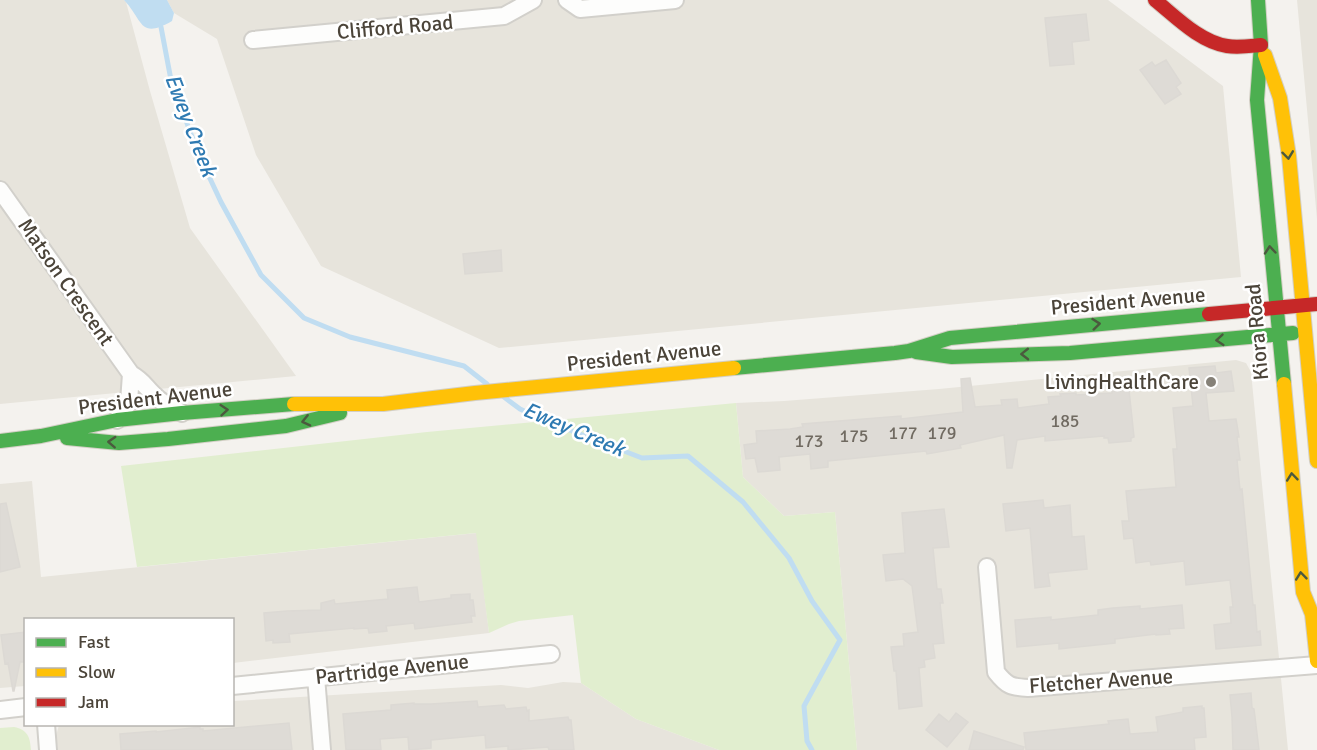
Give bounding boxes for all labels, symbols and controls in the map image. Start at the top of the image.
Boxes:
street label: Clifford Road [336,9,454,45]
water label: Ewey Creek [159,70,224,182]
one-way arrow [1282,151,1294,160]
street label: Matson Crescent [12,213,120,351]
one-way arrow [1264,245,1277,254]
street label: President Avenue [1050,281,1206,321]
street label: Kiora Road [1240,283,1274,381]
one-way arrow [1091,318,1100,331]
one-way arrow [1215,333,1224,346]
street label: President Avenue [566,335,722,377]
one-way arrow [1021,348,1030,360]
place label: LivingHealthCare [1044,369,1199,395]
marker: LivingHealthCare [1204,375,1218,389]
street label: President Avenue [76,376,234,420]
water label: Ewey Creek [519,396,631,463]
one-way arrow [219,404,228,417]
house number: 185 [1050,410,1080,432]
one-way arrow [301,414,311,427]
house number: 177 [888,422,918,444]
house number: 179 [927,422,957,444]
house number: 175 [839,425,869,447]
house number: 173 [794,430,824,452]
one-way arrow [107,435,116,448]
one-way arrow [1286,473,1299,482]
one-way arrow [1295,571,1308,580]
legend [24,618,234,726]
text: Fast [78,631,110,653]
street label: Partridge Avenue [314,648,470,690]
text: Slow [78,661,115,683]
street label: Fletcher Avenue [1028,663,1174,699]
text: Jam [78,691,109,713]

